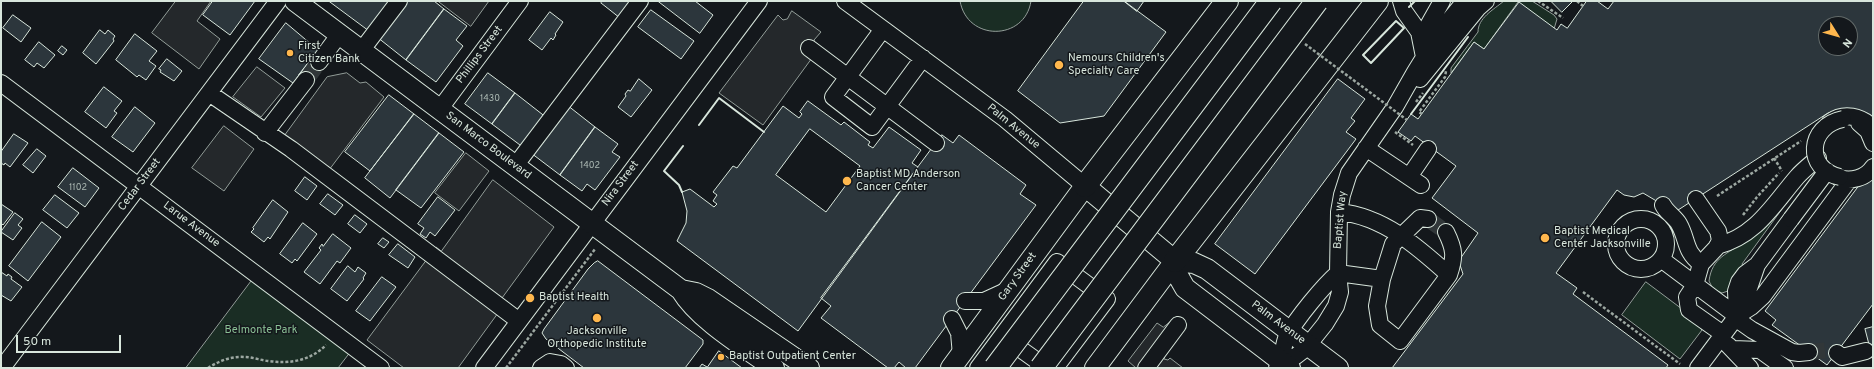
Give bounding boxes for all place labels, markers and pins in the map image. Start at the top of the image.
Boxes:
place label: First Citizen Bank [298,40,360,66]
marker: First Citizen Bank [285,48,295,58]
place label: Nemours Children's Specialty Care [1068,52,1165,78]
marker: Nemours Children's Specialty Care [1053,59,1065,71]
place label: Baptist MD Anderson Cancer Center [856,168,960,194]
marker: Baptist MD Anderson Cancer Center [841,175,853,187]
place label: Baptist Medical Center Jacksonville [1554,225,1651,251]
marker: Baptist Medical Center Jacksonville [1539,232,1551,244]
place label: Baptist Health [539,291,609,305]
marker: Baptist Health [524,292,536,304]
marker: Jacksonville Orthopedic Institute [591,312,603,324]
place label: Jacksonville Orthopedic Institute [547,325,647,351]
place label: Baptist Outpatient Center [729,350,856,364]
marker: Baptist Outpatient Center [716,352,726,362]

